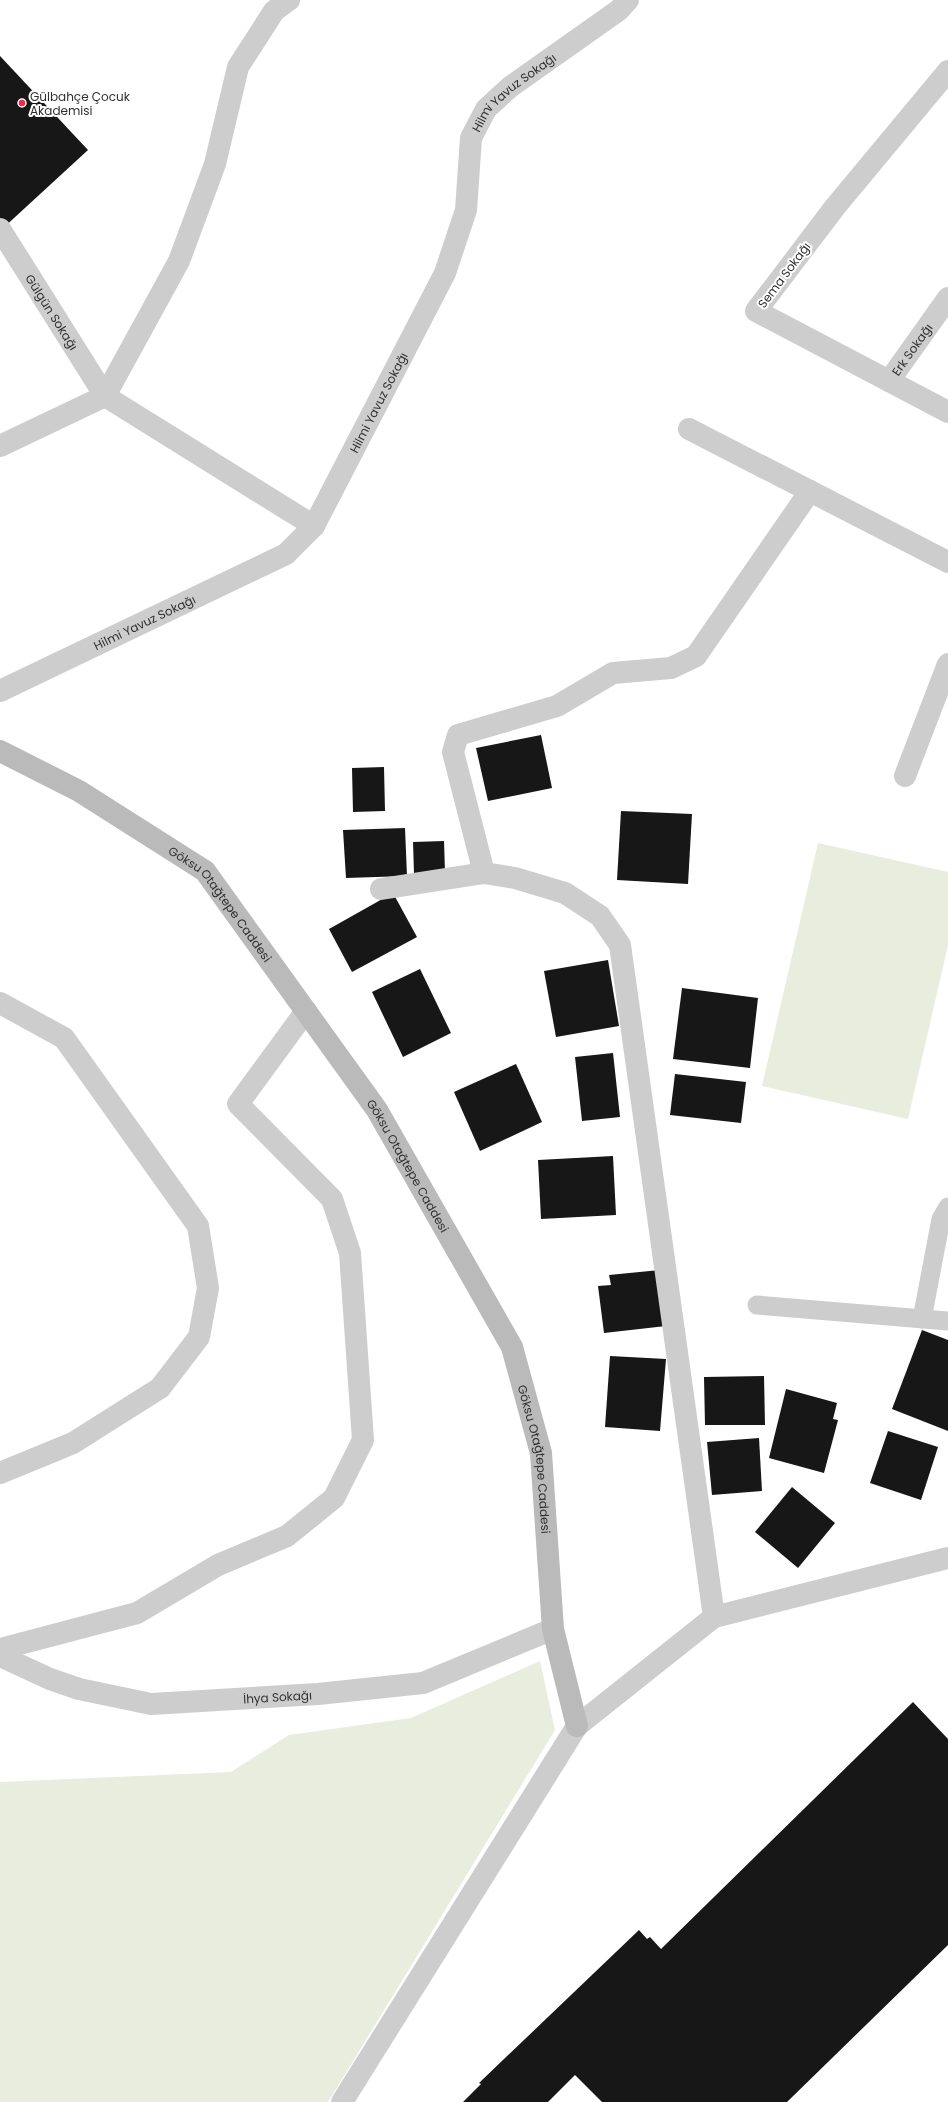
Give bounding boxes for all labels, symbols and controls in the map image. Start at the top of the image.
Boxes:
street label: Hilmi Yavuz Sokağı [467,49,559,135]
place label: Gülbahçe Çocuk Akademisi [30,88,131,119]
marker: Gülbahçe Çocuk Akademisi [17,98,27,108]
street label: Sema Sokağı [754,239,814,311]
street label: Gülgün Sokağı [22,271,82,353]
street label: Erk Sokağı [887,320,936,379]
street label: Hilmi Yavuz Sokağı [345,349,411,456]
street label: Hilmi Yavuz Sokağı [91,590,198,654]
street label: Göksu Otağtepe Caddesi [165,842,276,965]
street label: Göksu Otağtepe Caddesi [363,1095,453,1235]
street label: Göksu Otağtepe Caddesi [514,1383,555,1534]
street label: İhya Sokağı [243,1686,312,1707]

